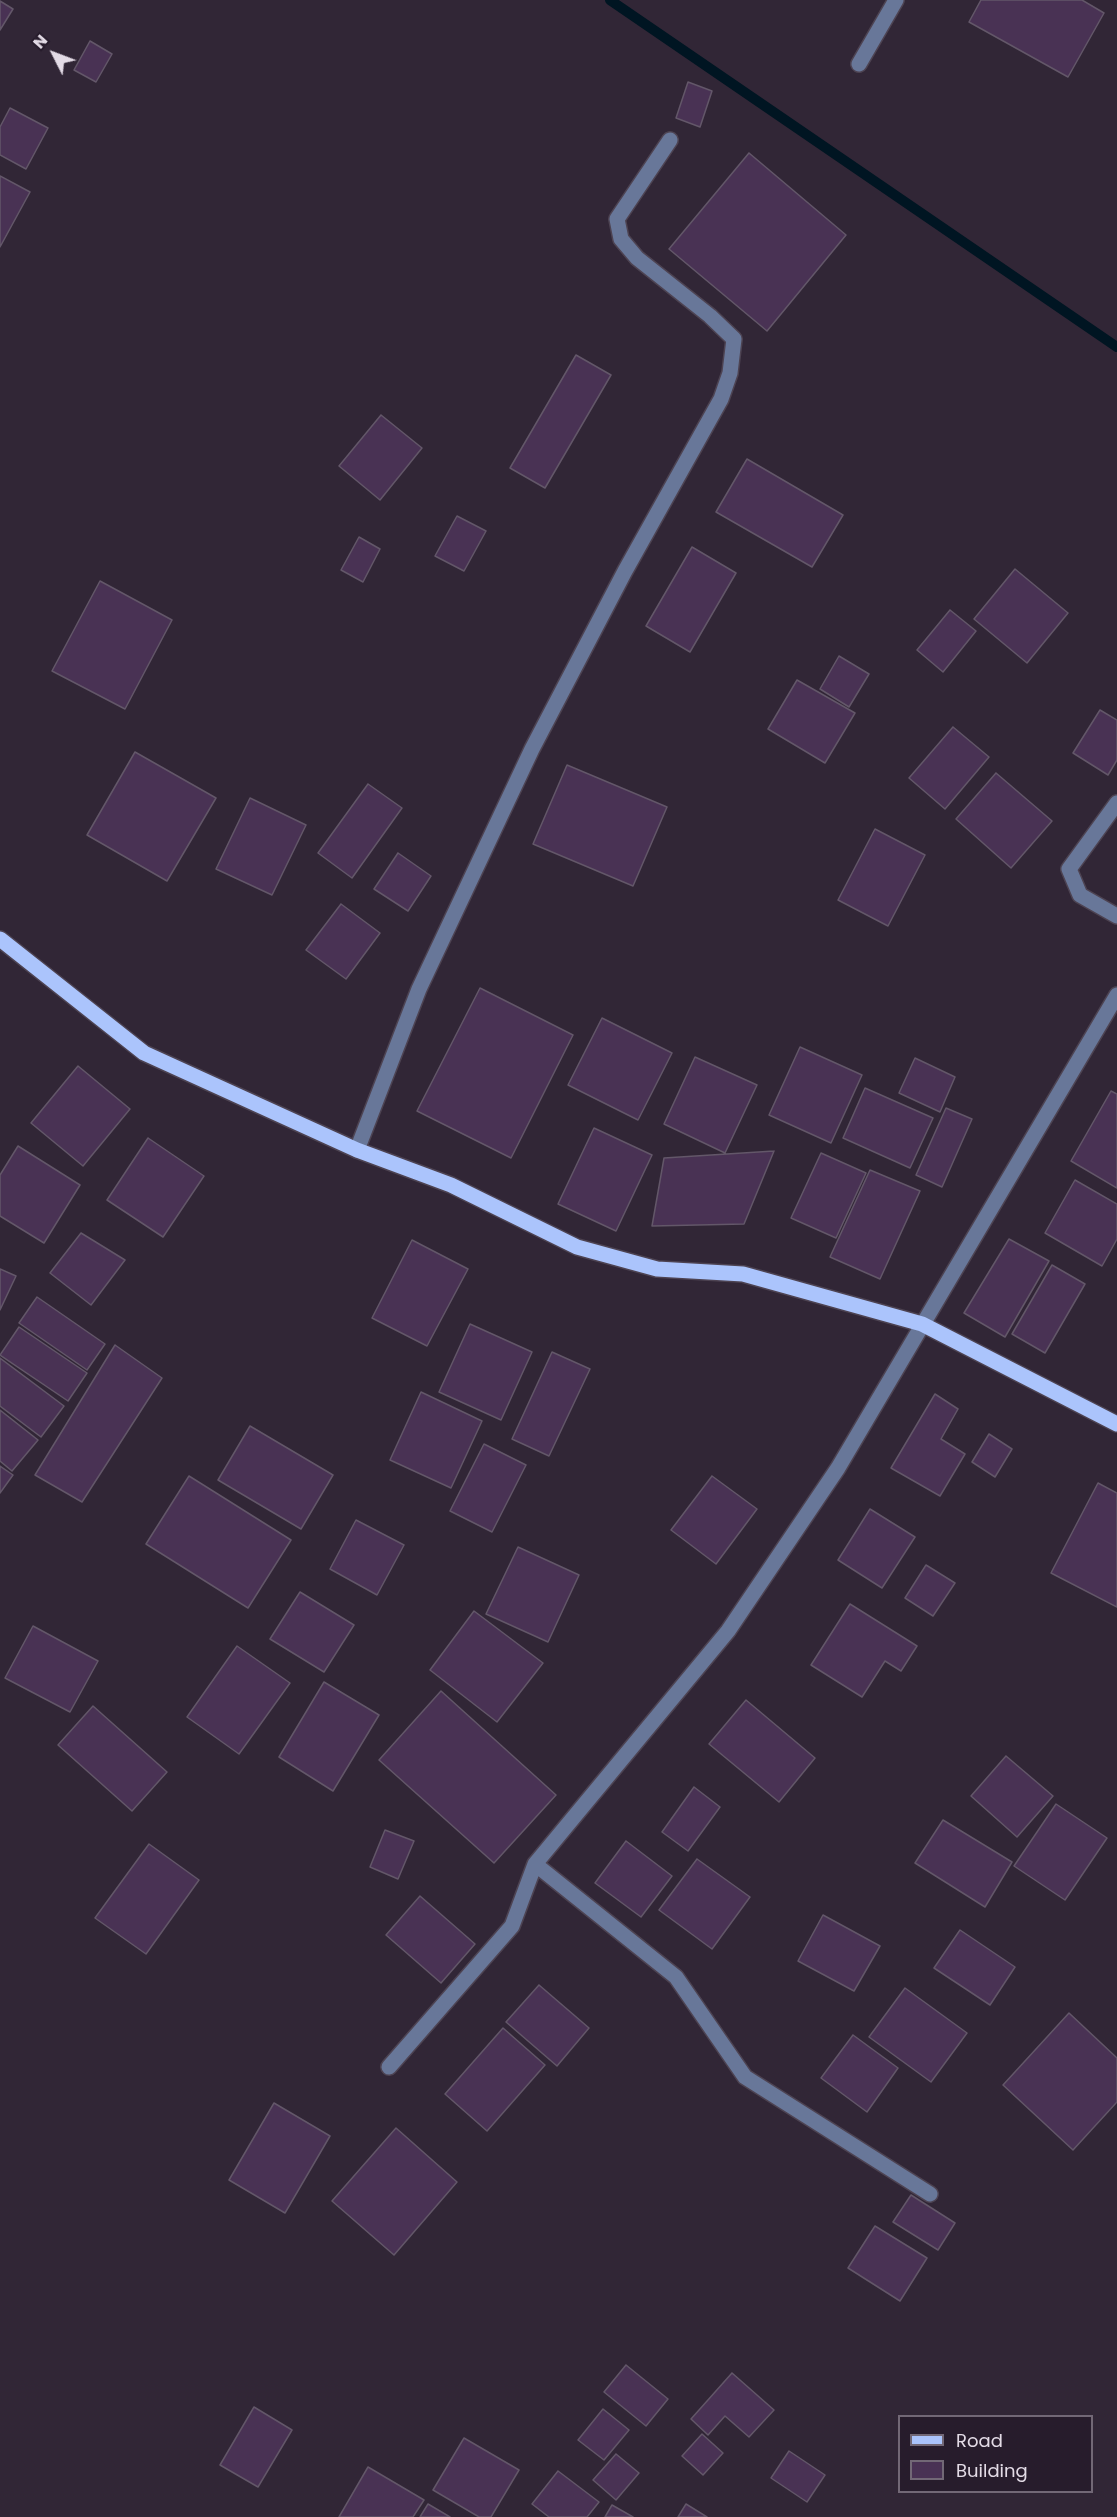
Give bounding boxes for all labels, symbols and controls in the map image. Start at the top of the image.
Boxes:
north arrow [24,24,84,84]
text: N [28,29,53,54]
legend [898,2415,1093,2493]
text: Road [956,2428,1003,2453]
text: Building [956,2458,1028,2483]

